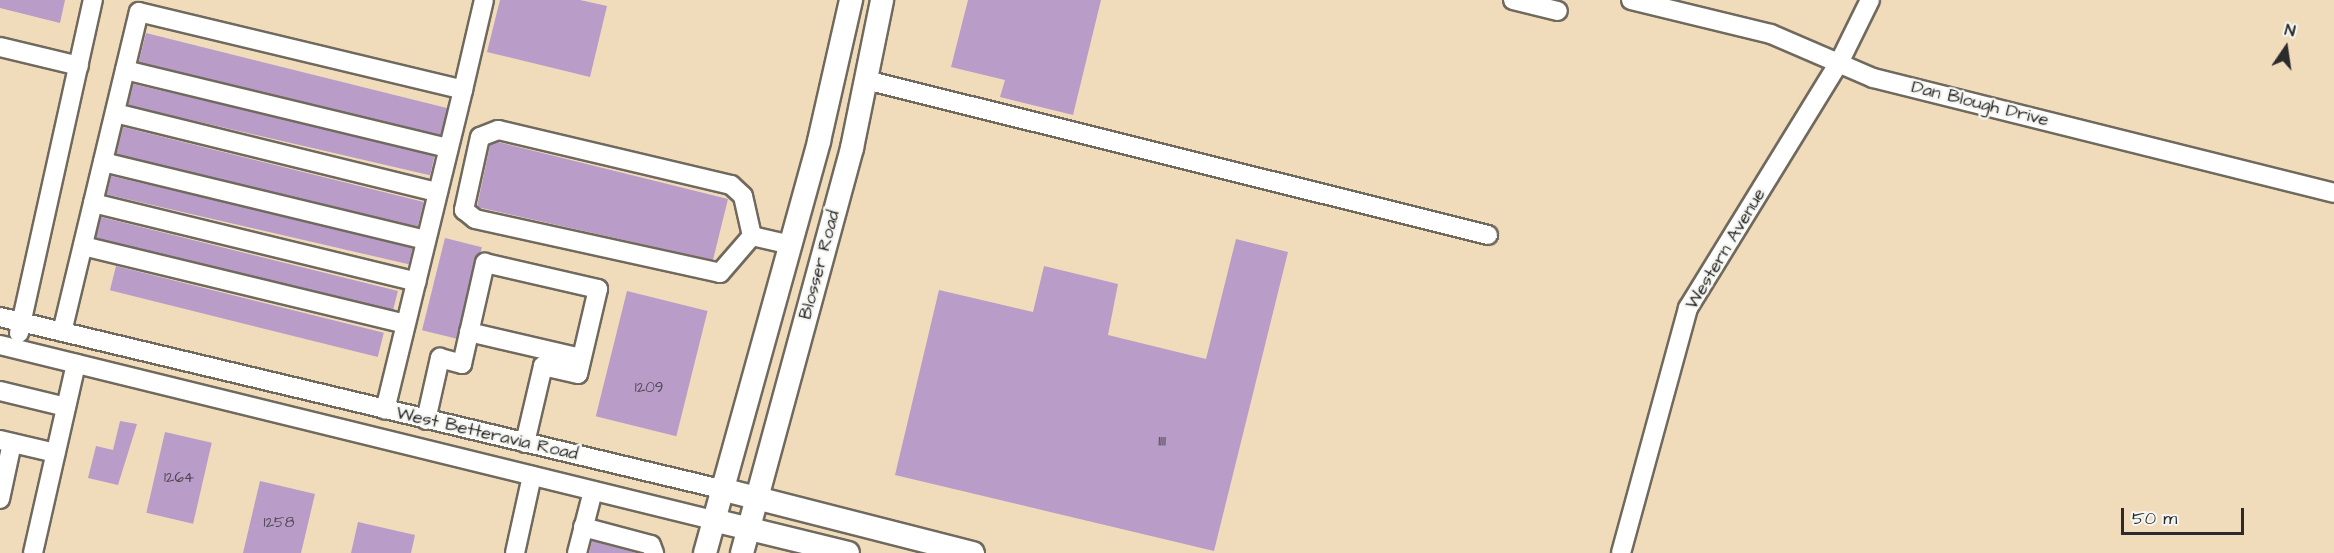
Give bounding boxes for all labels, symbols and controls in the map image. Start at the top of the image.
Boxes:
north arrow [2256,18,2316,78]
text: N [2283,19,2297,42]
street label: Dan Blough Drive [1909,76,2051,132]
street label: Western Avenue [1681,185,1771,313]
street label: Blosser Road [795,208,845,322]
house number: 1209 [635,379,663,397]
street label: West Betteravia Road [394,403,580,465]
house number: 1111 [1158,433,1166,451]
house number: 1264 [164,469,194,487]
scale bar [2124,496,2247,534]
text: 50 m [2132,506,2177,531]
house number: 1258 [264,514,294,532]

